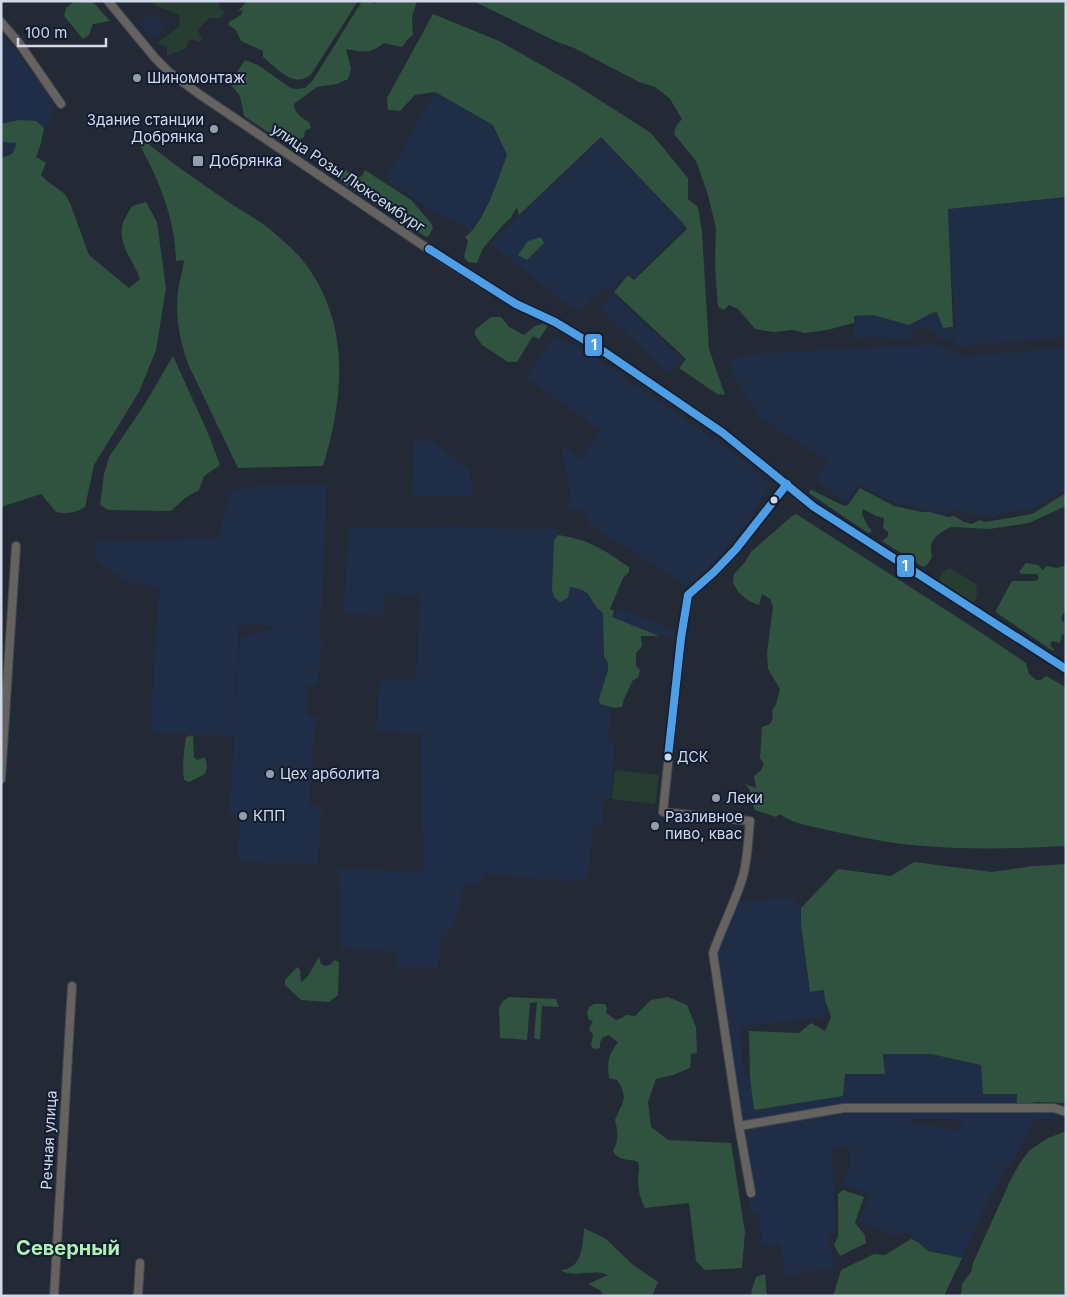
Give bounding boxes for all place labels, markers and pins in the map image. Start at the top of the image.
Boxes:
place label: Шинoмонтаж [147,68,245,87]
marker: Шинoмонтаж [131,72,143,84]
place label: Здание станции Добрянка [87,110,204,146]
marker: Здание станции Добрянка [208,123,220,135]
place label: Добрянка [209,151,282,170]
marker: Добрянка [191,154,205,168]
unlabelled marker [769,495,779,505]
place label: ДСК [677,748,709,765]
marker: ДСК [663,752,673,762]
place label: Цех арболита [280,764,380,783]
marker: Цех арболита [264,768,276,780]
place label: Леки [726,788,763,807]
marker: Леки [710,792,722,804]
place label: КПП [253,806,285,825]
place label: Разливное пиво, квас [665,807,743,843]
marker: КПП [237,810,249,822]
marker: Разливное пиво, квас [649,820,661,832]

